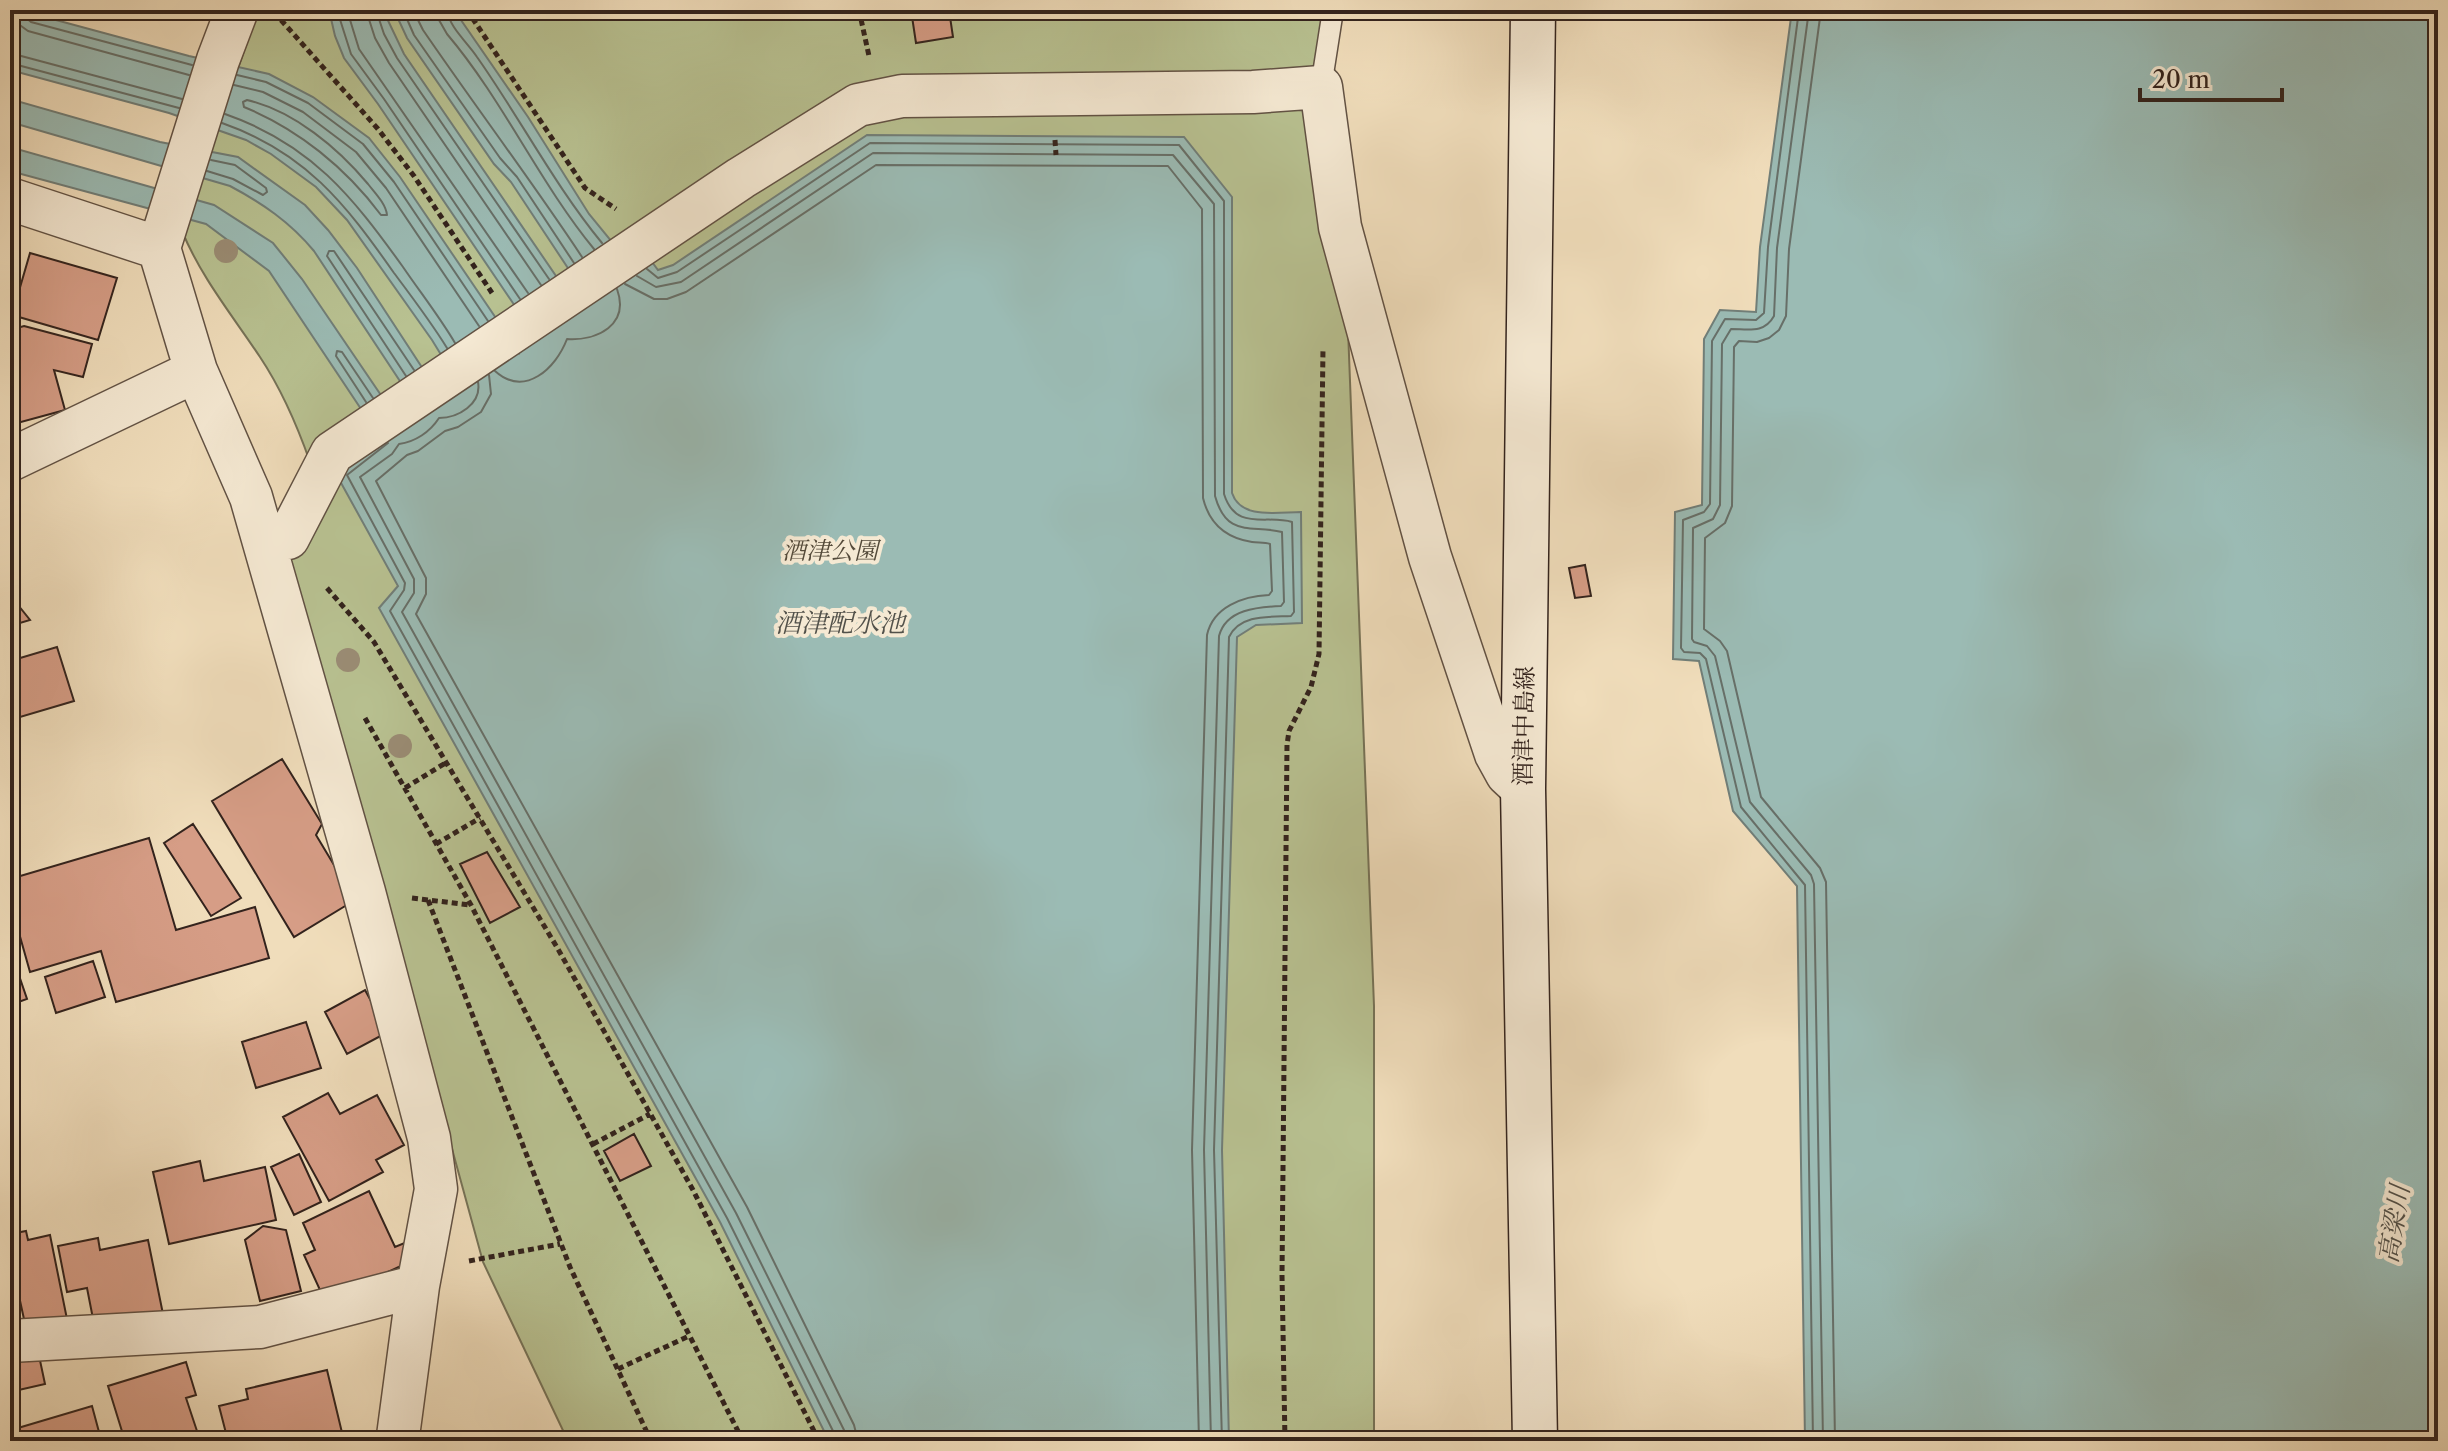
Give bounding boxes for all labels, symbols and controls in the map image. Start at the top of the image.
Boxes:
scale bar [2140,52,2282,102]
text: 20 m [2152,65,2210,94]
park label: 酒津公園 [782,536,882,565]
water label: 酒津配水池 [775,607,908,639]
street label: 酒津中島線 [1508,666,1539,786]
water label: 高梁川 [2372,1180,2416,1265]

